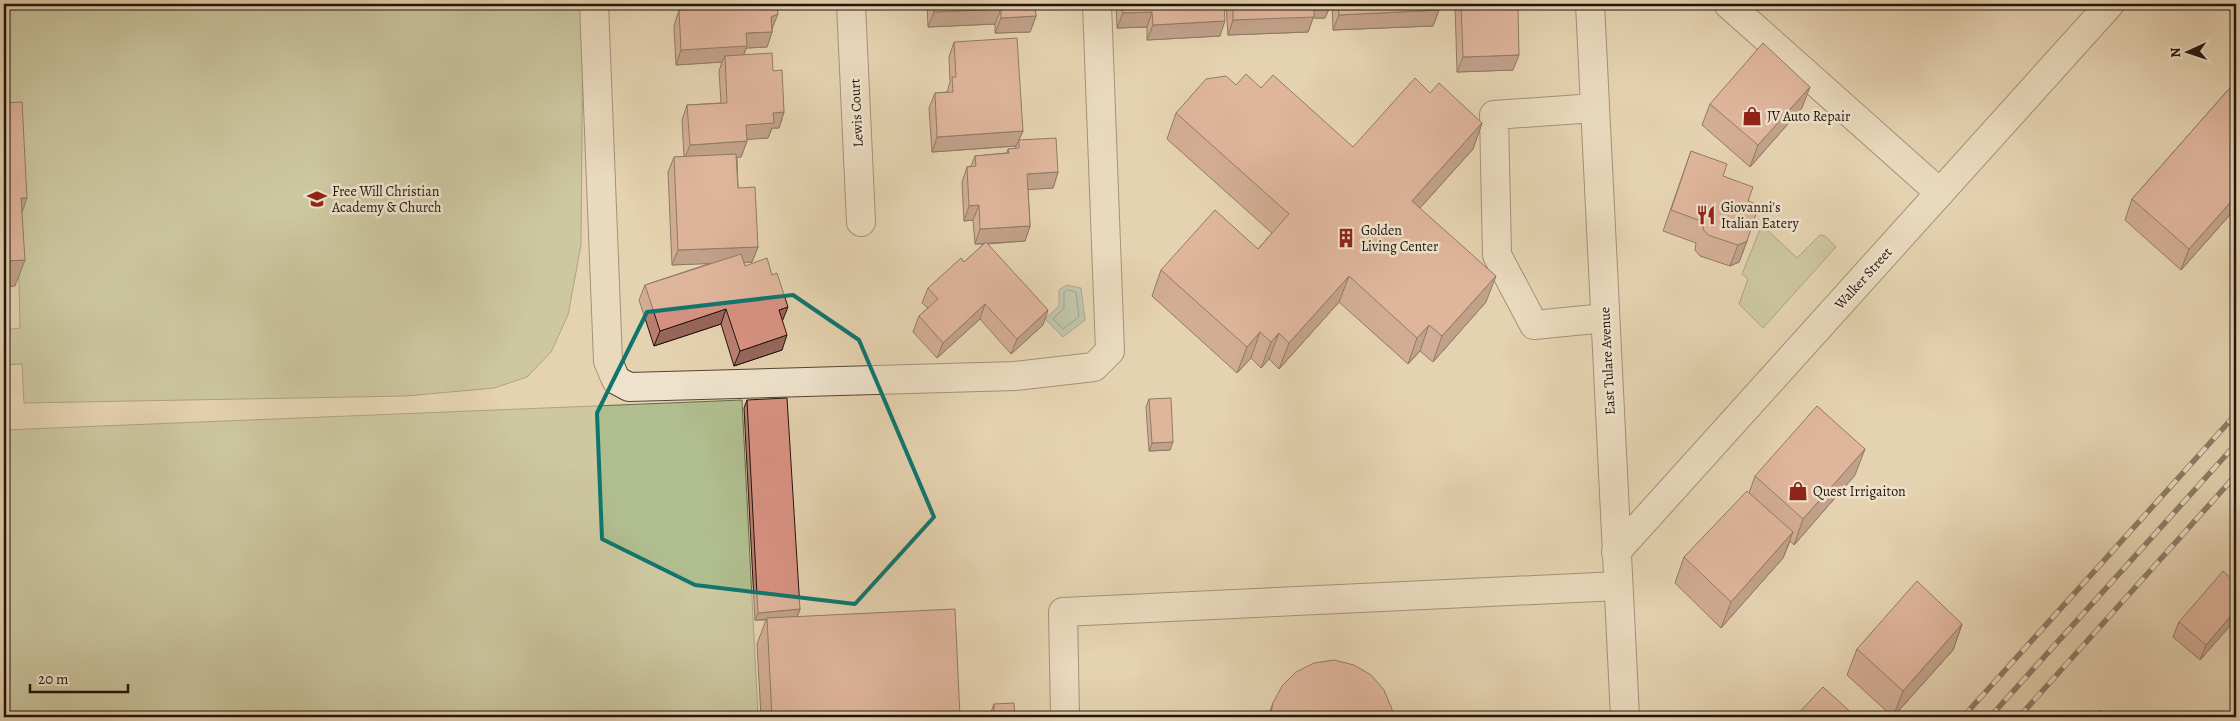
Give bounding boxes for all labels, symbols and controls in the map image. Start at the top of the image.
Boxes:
north arrow [2162,28,2212,78]
text: N [2166,47,2185,58]
street label: Lewis Court [845,78,868,148]
shop icon: JV Auto Repair [1741,105,1763,127]
place label: JV Auto Repair [1767,107,1851,126]
place label: Free Will Christian Academy & Church [331,182,442,217]
school or university icon: Free Will Christian Academy & Church [306,188,328,210]
place label: Giovanni's Italian Eatery [1721,198,1800,233]
restaurant icon: Giovanni's Italian Eatery [1695,204,1717,226]
place label: Golden Living Center [1361,221,1439,256]
building icon: Golden Living Center [1335,227,1357,249]
street label: Walker Street [1830,243,1897,314]
street label: East Tulare Avenue [1595,306,1620,416]
shop icon: Quest Irrigaiton [1787,480,1809,502]
place label: Quest Irrigaiton [1813,482,1906,501]
scale bar [30,661,128,693]
text: 20 m [38,669,69,689]

